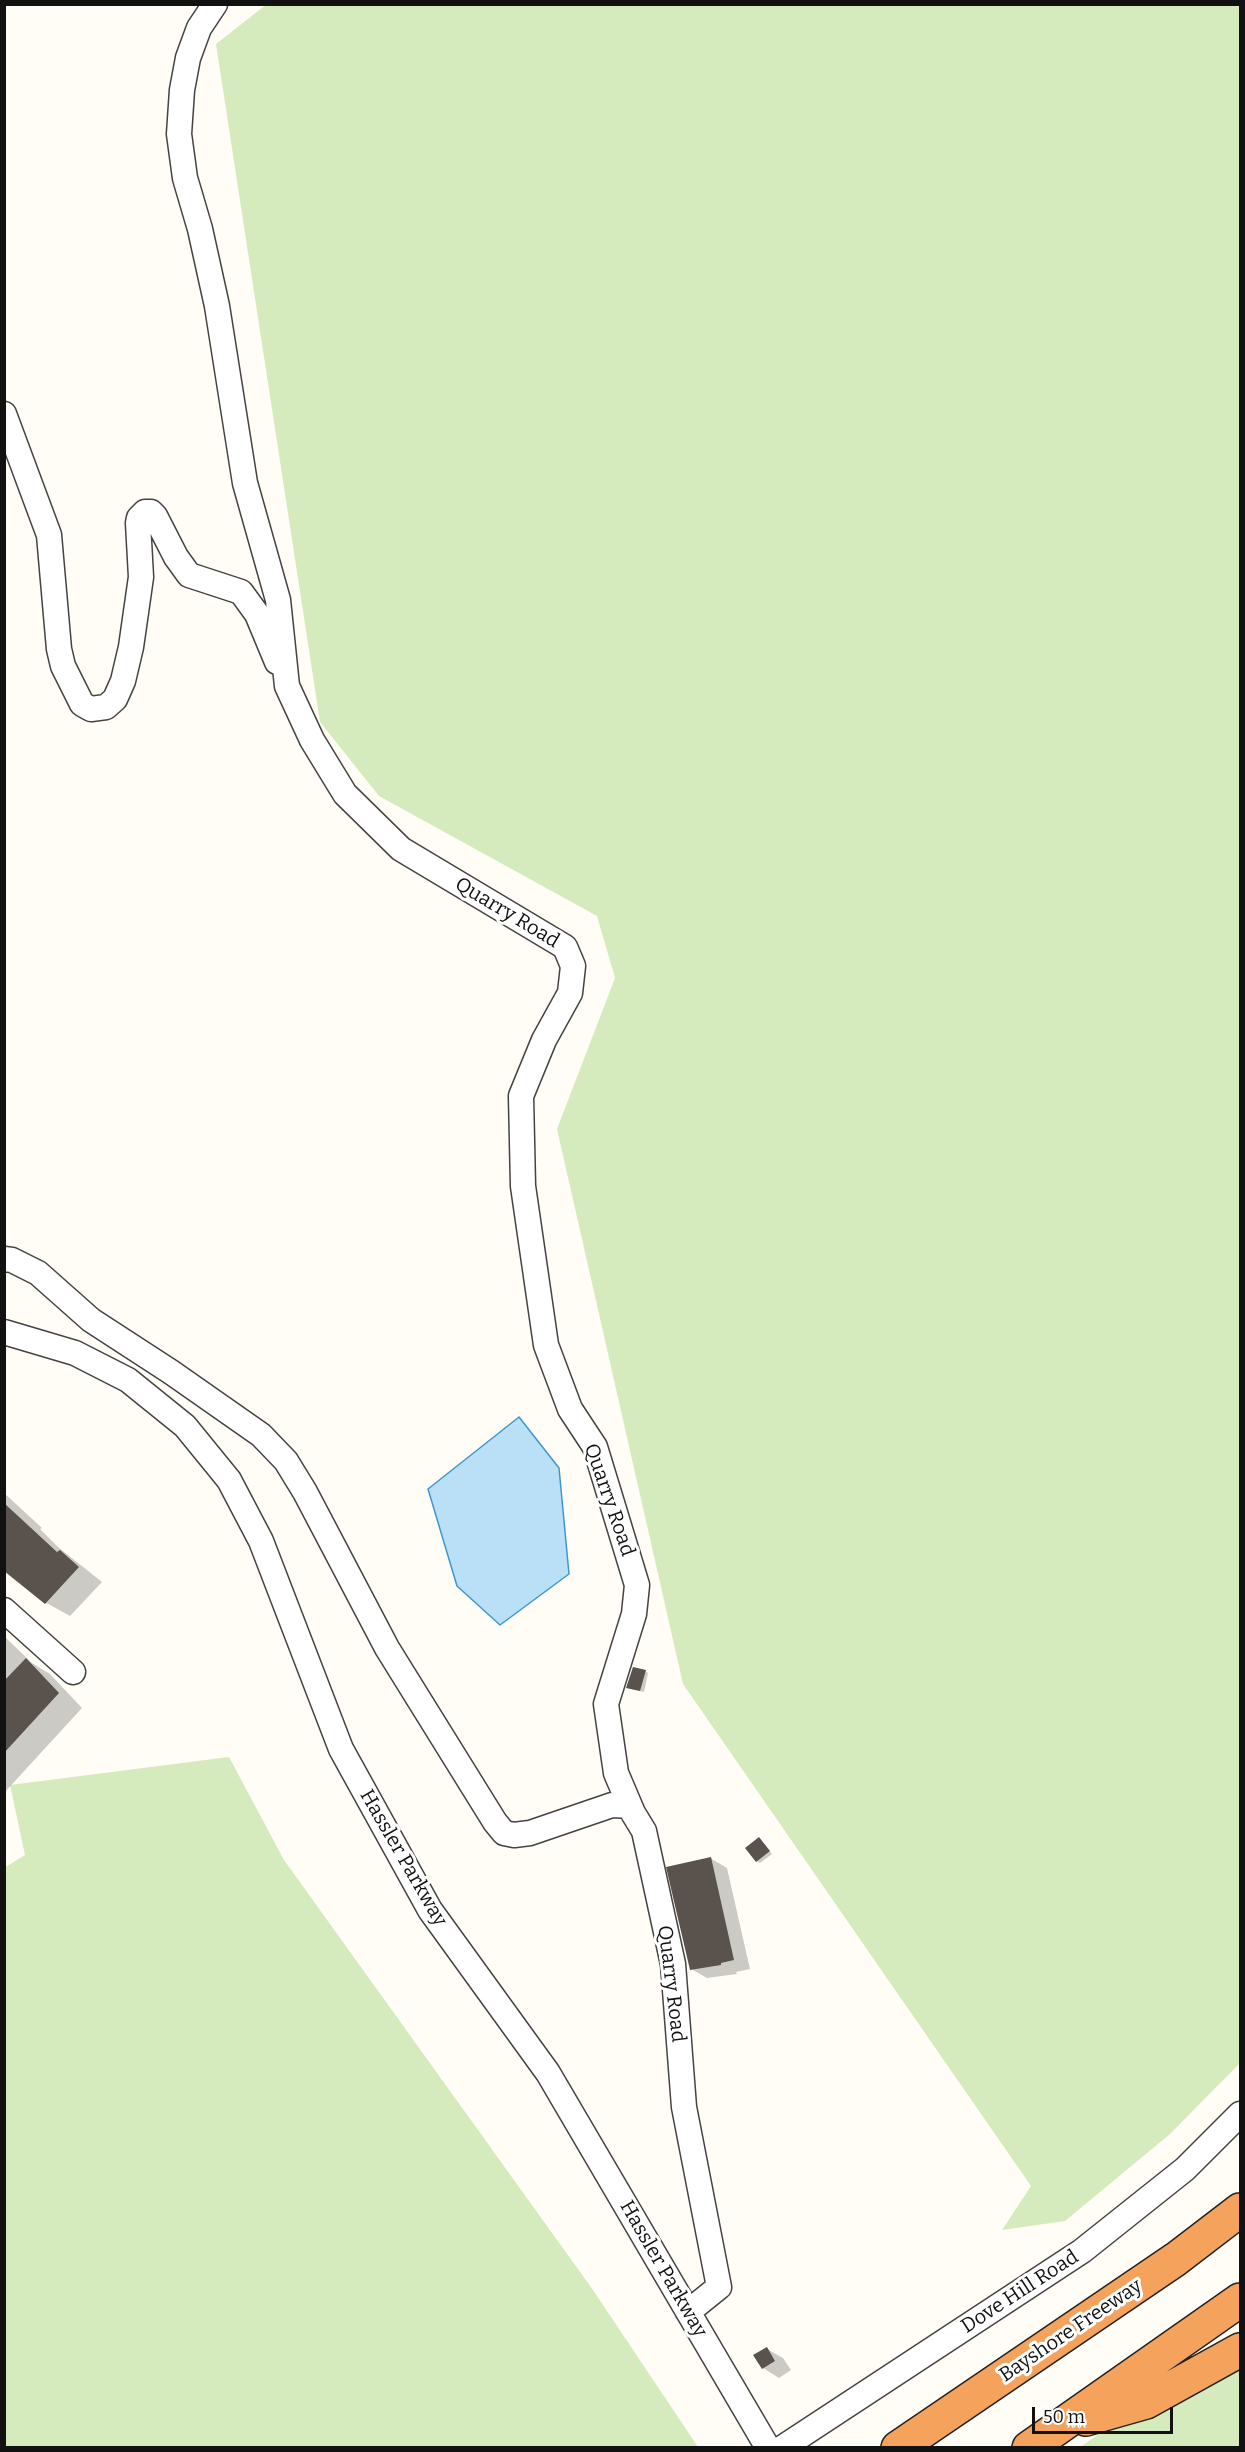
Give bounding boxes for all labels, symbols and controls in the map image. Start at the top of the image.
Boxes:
street label: Quarry Road [450,872,564,954]
street label: Quarry Road [579,1441,639,1559]
street label: Hassler Parkway [354,1785,452,1931]
street label: Quarry Road [652,1924,690,2044]
street label: Hassler Parkway [614,2196,712,2342]
street label: Dove Hill Road [957,2245,1083,2339]
street label: Bayshore Freeway [995,2274,1147,2388]
scale bar [1035,2395,1176,2433]
text: 50 m [1043,2406,1085,2428]

